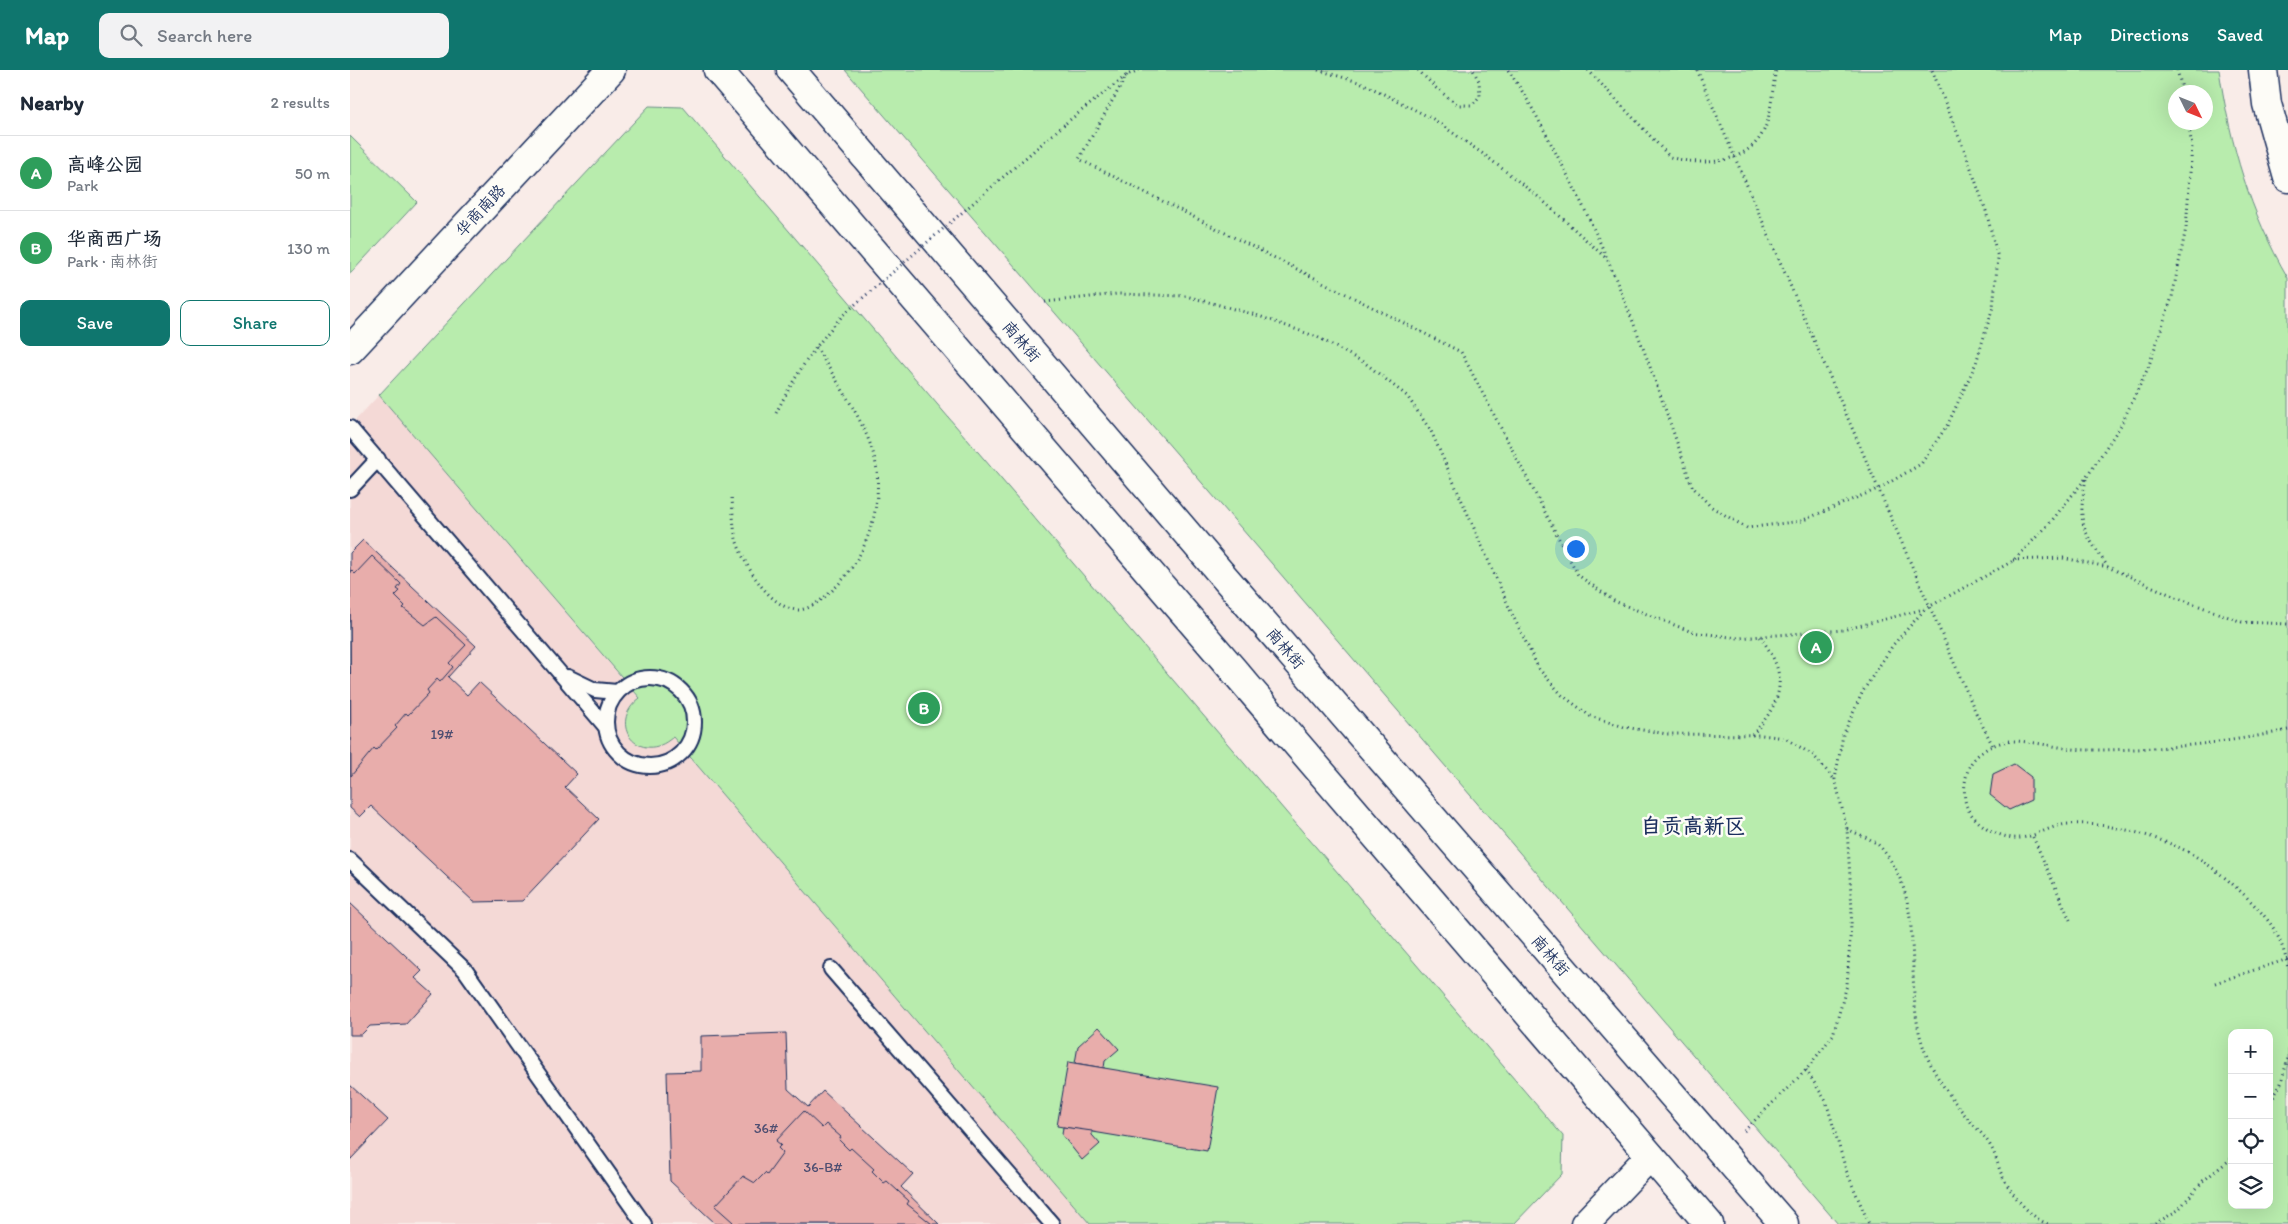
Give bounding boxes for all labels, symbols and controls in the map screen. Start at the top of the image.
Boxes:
search box [99,13,449,58]
text: Map [25,21,69,50]
icon: search [117,21,145,49]
text: Search here [157,24,252,47]
text: Map [2049,24,2082,46]
text: Directions [2110,24,2189,46]
text: Saved [2217,24,2263,46]
north arrow [2168,85,2213,130]
text: Nearby [20,90,84,115]
text: 2 results [270,93,330,112]
text: 高峰公园 [67,153,143,176]
text: A [31,164,41,183]
text: 50 m [295,164,330,183]
text: Park [67,176,98,195]
street label: 华商南路 [452,180,509,240]
text: 华商西广场 [67,227,162,250]
text: B [31,239,41,258]
text: 130 m [287,239,330,258]
text: Park · 南林街 [67,252,158,271]
button: Save [20,300,170,346]
button: Share [180,300,330,346]
street label: 南林街 [999,317,1045,366]
your location [1563,536,1589,562]
street label: 南林街 [1263,624,1309,673]
pin: A [1800,628,1832,666]
pin: B [908,689,940,727]
house number: 19# [431,726,453,743]
district label: 自贡高新区 [1641,813,1746,838]
street label: 南林街 [1528,931,1574,980]
map controls [2228,1029,2273,1209]
button: + [2228,1029,2273,1074]
button: − [2228,1074,2273,1119]
button: locate [2228,1119,2273,1164]
house number: 36# [754,1120,778,1137]
house number: 36-B# [804,1159,842,1176]
button: layers [2228,1164,2273,1209]

